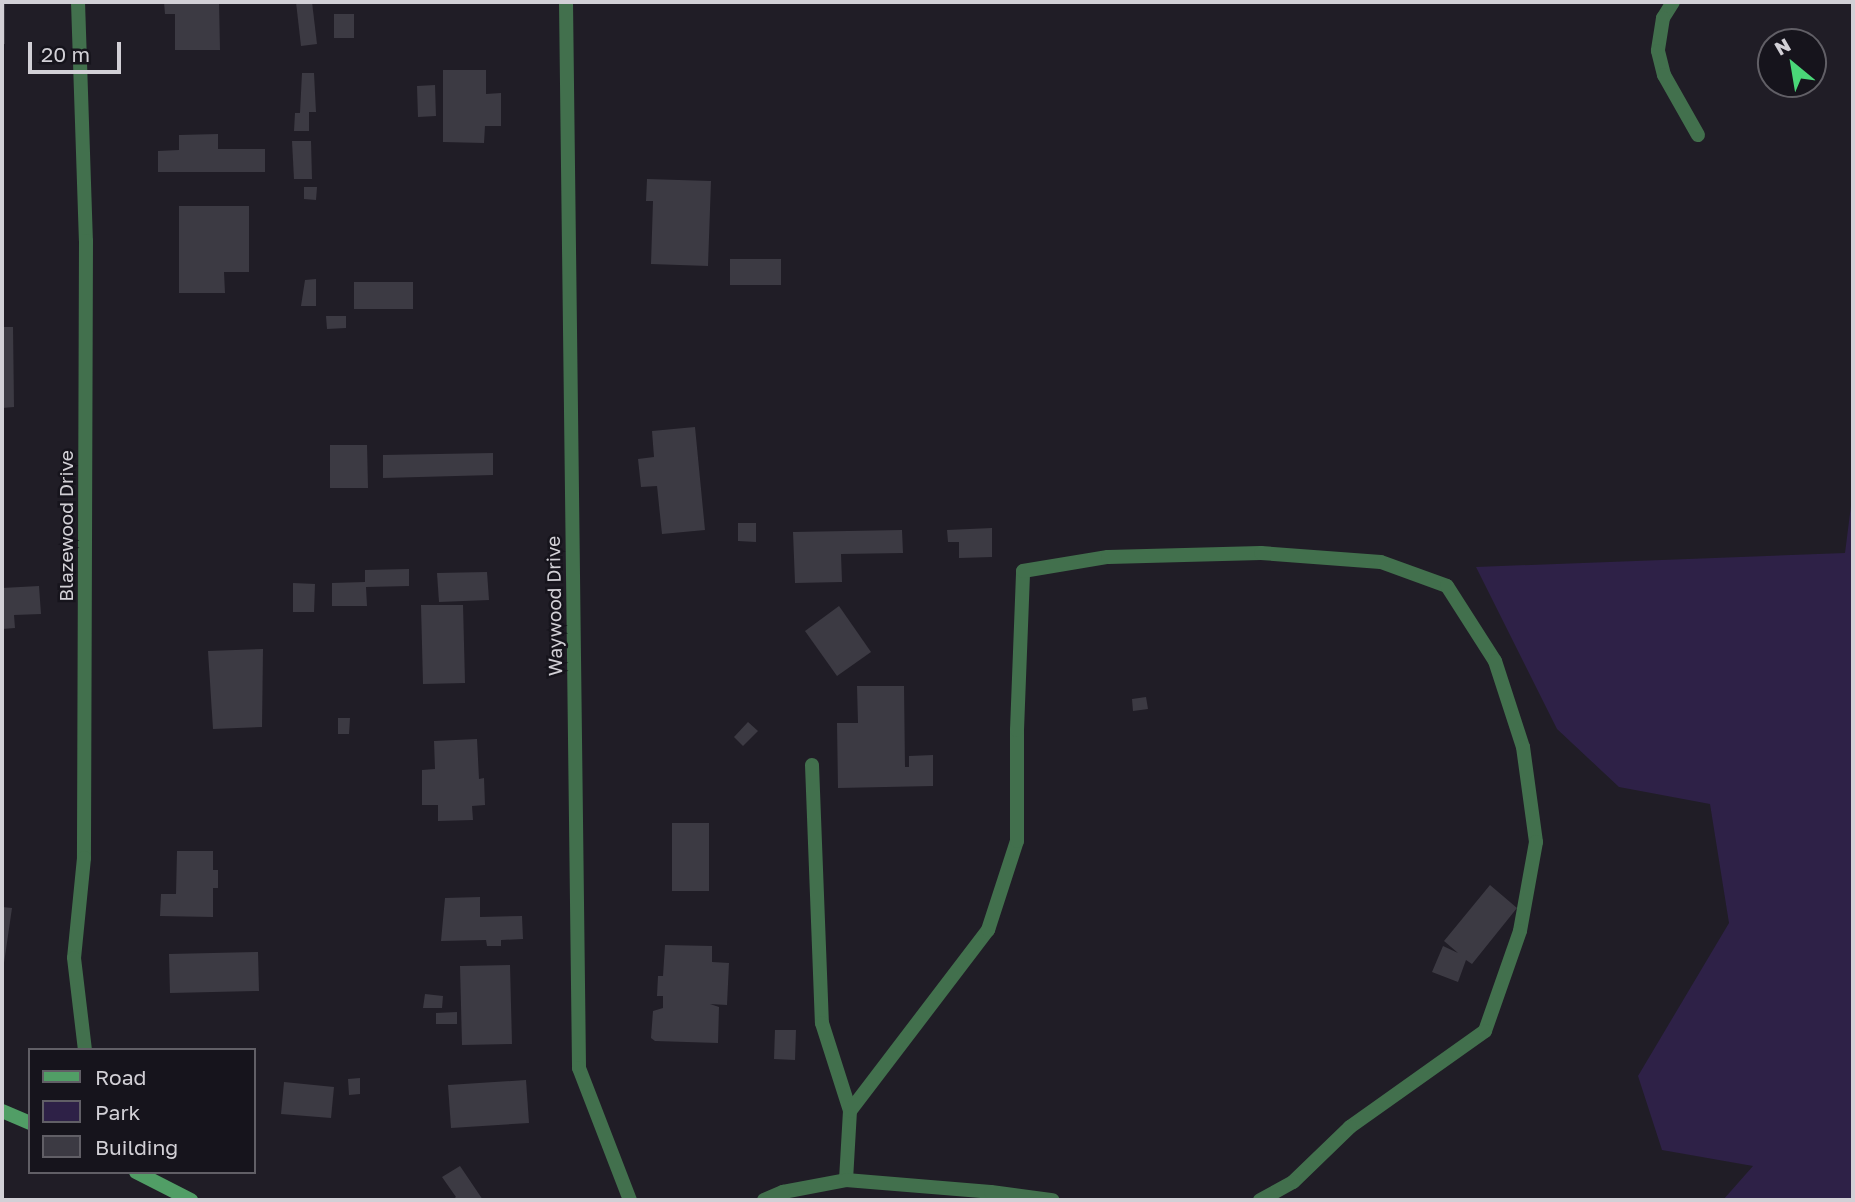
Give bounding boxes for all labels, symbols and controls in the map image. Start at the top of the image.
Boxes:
scale bar [32,28,124,72]
north arrow [1757,28,1827,98]
text: N [1770,33,1794,60]
text: 20 m [41,41,90,67]
street label: Blazewood Drive [55,450,77,602]
street label: Waywood Drive [541,536,567,676]
legend [28,1048,256,1174]
text: Road [95,1064,146,1090]
text: Park [95,1099,140,1125]
text: Building [95,1134,178,1160]

